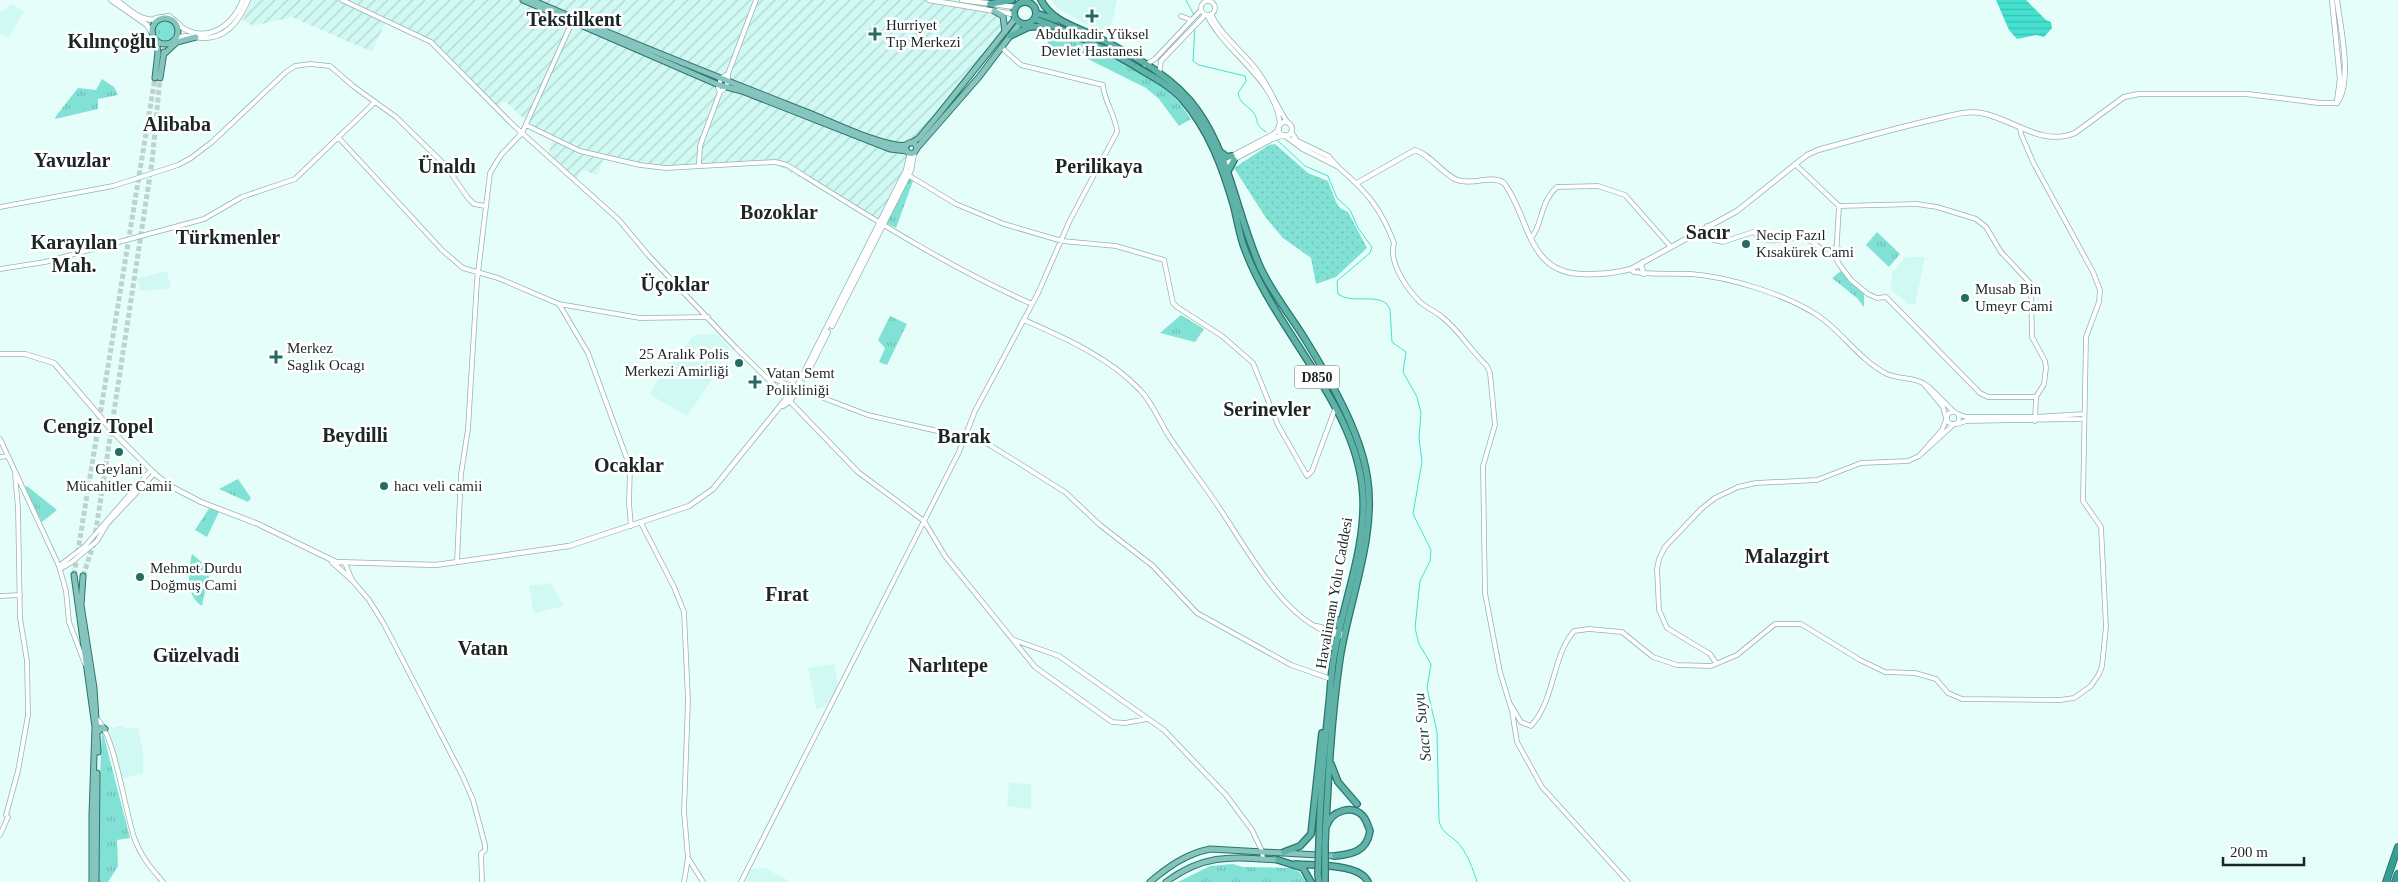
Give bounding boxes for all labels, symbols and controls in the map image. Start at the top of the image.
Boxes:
district label: Tekstilkent [527,8,622,30]
marker: Abdulkadir Yüksel Devlet Hastanesi [1085,9,1099,23]
place label: Hurriyet Tıp Merkezi [886,17,961,50]
place label: Abdulkadir Yüksel Devlet Hastanesi [1035,26,1149,59]
marker: Hurriyet Tıp Merkezi [868,27,882,41]
district label: Kılınçoğlu [68,30,156,53]
district label: Alibaba [143,113,211,135]
district label: Yavuzlar [34,149,110,171]
district label: Ünaldı [418,155,476,177]
district label: Perilikaya [1055,155,1143,178]
district label: Bozoklar [740,201,818,223]
district label: Sacır [1686,221,1730,243]
district label: Türkmenler [176,226,280,248]
place label: Necip Fazıl Kısakürek Cami [1756,227,1854,260]
district label: Karayılan Mah. [31,231,117,276]
marker: Necip Fazıl Kısakürek Cami [1740,238,1752,250]
district label: Üçoklar [641,273,710,296]
place label: Musab Bin Umeyr Cami [1975,281,2053,314]
marker: Musab Bin Umeyr Cami [1959,292,1971,304]
place label: Merkez Saglık Ocagı [287,340,365,373]
place label: 25 Aralık Polis Merkezi Amirliği [624,346,729,379]
marker: Merkez Saglık Ocagı [269,350,283,364]
marker: 25 Aralık Polis Merkezi Amirliği [733,357,745,369]
place label: Vatan Semt Polikliniği [766,365,836,398]
road number: D850 [1294,366,1340,388]
marker: Vatan Semt Polikliniği [748,375,762,389]
district label: Serinevler [1223,398,1311,420]
district label: Cengiz Topel [43,415,154,438]
district label: Beydilli [322,424,388,447]
district label: Barak [937,425,992,447]
marker: Geylani Mücahitler Camii [113,446,125,458]
district label: Ocaklar [594,454,664,476]
place label: Geylani Mücahitler Camii [66,461,172,494]
place label: hacı veli camii [394,478,482,494]
marker: hacı veli camii [378,480,390,492]
street label: Havalimanı Yolu Caddesi [1313,516,1355,670]
district label: Malazgirt [1745,545,1830,568]
place label: Mehmet Durdu Doğmuş Cami [150,560,243,593]
marker: Mehmet Durdu Doğmuş Cami [134,571,146,583]
district label: Fırat [765,583,809,605]
district label: Vatan [458,637,508,659]
district label: Güzelvadi [153,644,240,666]
district label: Narlıtepe [908,654,988,677]
water label: Sacır Suyu [1410,692,1435,762]
scale bar [2223,834,2304,866]
text: 200 m [2230,844,2268,860]

